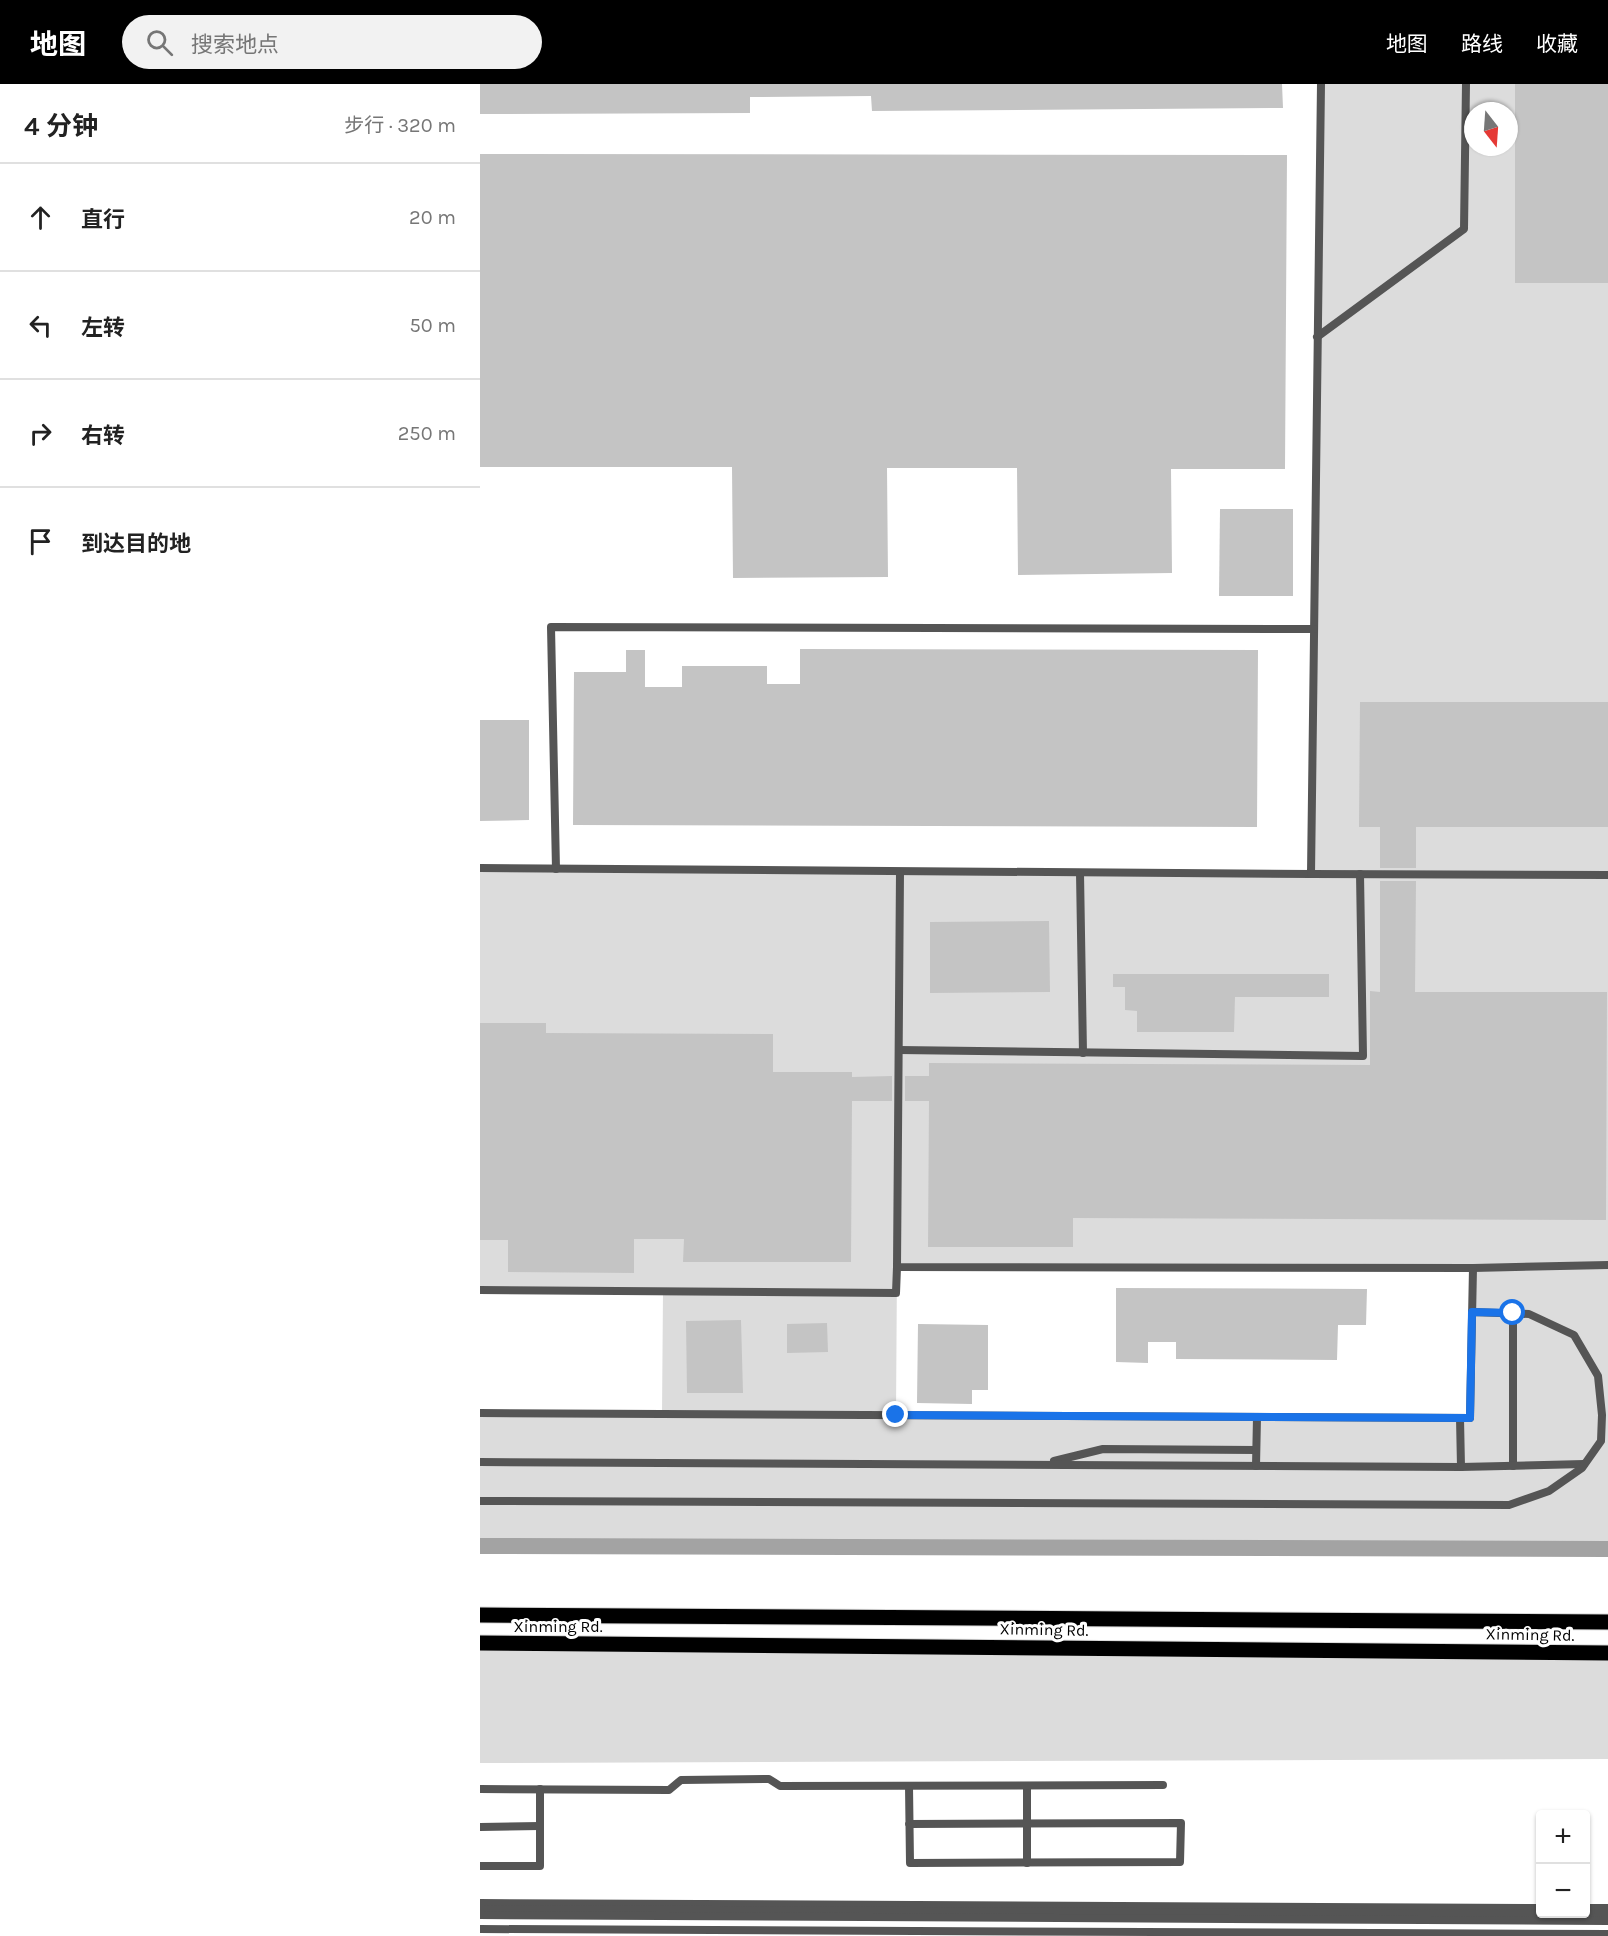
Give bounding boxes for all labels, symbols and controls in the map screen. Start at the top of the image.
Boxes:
search box [122,15,542,69]
icon: search [143,26,176,59]
text: 地图 [30,28,86,61]
text: 搜索地点 [191,32,279,58]
text: 地图 [1386,32,1428,56]
text: 路线 [1461,32,1503,56]
text: 收藏 [1536,32,1578,56]
north arrow [1464,102,1518,156]
text: 4 分钟 [24,111,98,142]
text: 步行 · 320 m [344,114,456,137]
icon: ahead [24,201,57,234]
text: 20 m [409,206,456,229]
text: 直行 [81,207,125,233]
icon: left [24,309,57,342]
text: 50 m [409,314,456,337]
text: 左转 [81,315,125,341]
icon: right [24,417,57,450]
text: 250 m [398,422,456,445]
text: 右转 [81,423,125,449]
icon: arrive [24,525,57,558]
text: 到达目的地 [81,531,191,557]
route start [1499,1299,1525,1325]
route end [882,1401,908,1427]
street label: Xinming Rd. [513,1617,603,1636]
street label: Xinming Rd. [999,1619,1089,1640]
street label: Xinming Rd. [1485,1624,1575,1645]
map controls [1536,1810,1590,1918]
button: + [1536,1810,1590,1864]
button: − [1536,1864,1590,1918]

